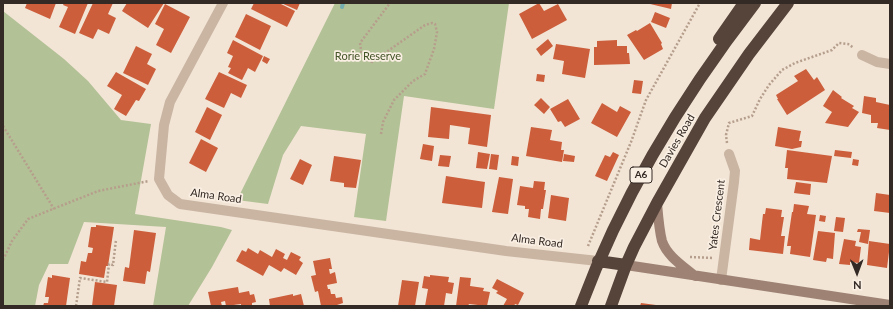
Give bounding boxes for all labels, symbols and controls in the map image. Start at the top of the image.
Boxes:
park label: Rorie Reserve [335,49,401,63]
street label: Davies Road [656,112,698,170]
road number: A6 [630,167,652,183]
street label: Yates Crescent [706,179,728,251]
street label: Alma Road [189,186,243,206]
street label: Alma Road [511,231,563,251]
north arrow [837,253,877,293]
text: N [853,279,862,292]

